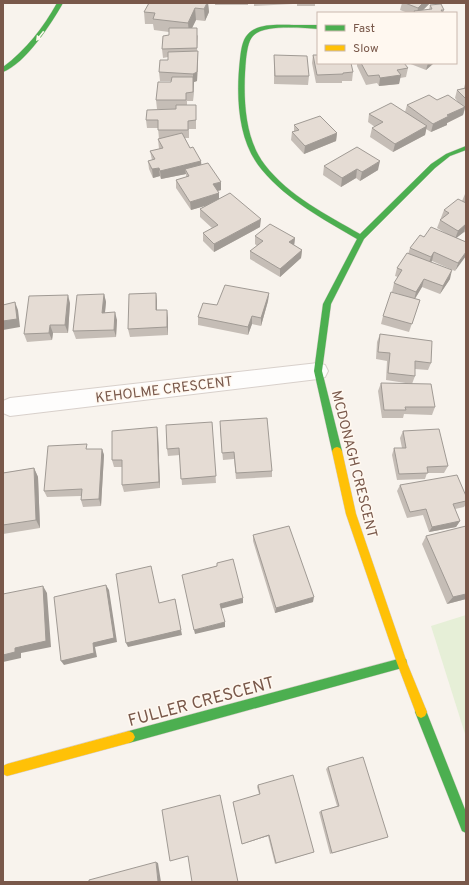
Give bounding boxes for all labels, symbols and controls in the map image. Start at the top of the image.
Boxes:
legend [317,12,457,64]
text: Fast [353,21,375,37]
one-way arrow [36,30,44,41]
text: Slow [353,41,379,57]
street label: KEHOLME CRESCENT [95,374,234,407]
street label: MCDONAGH CRESCENT [327,389,380,540]
street label: FULLER CRESCENT [126,673,277,733]

